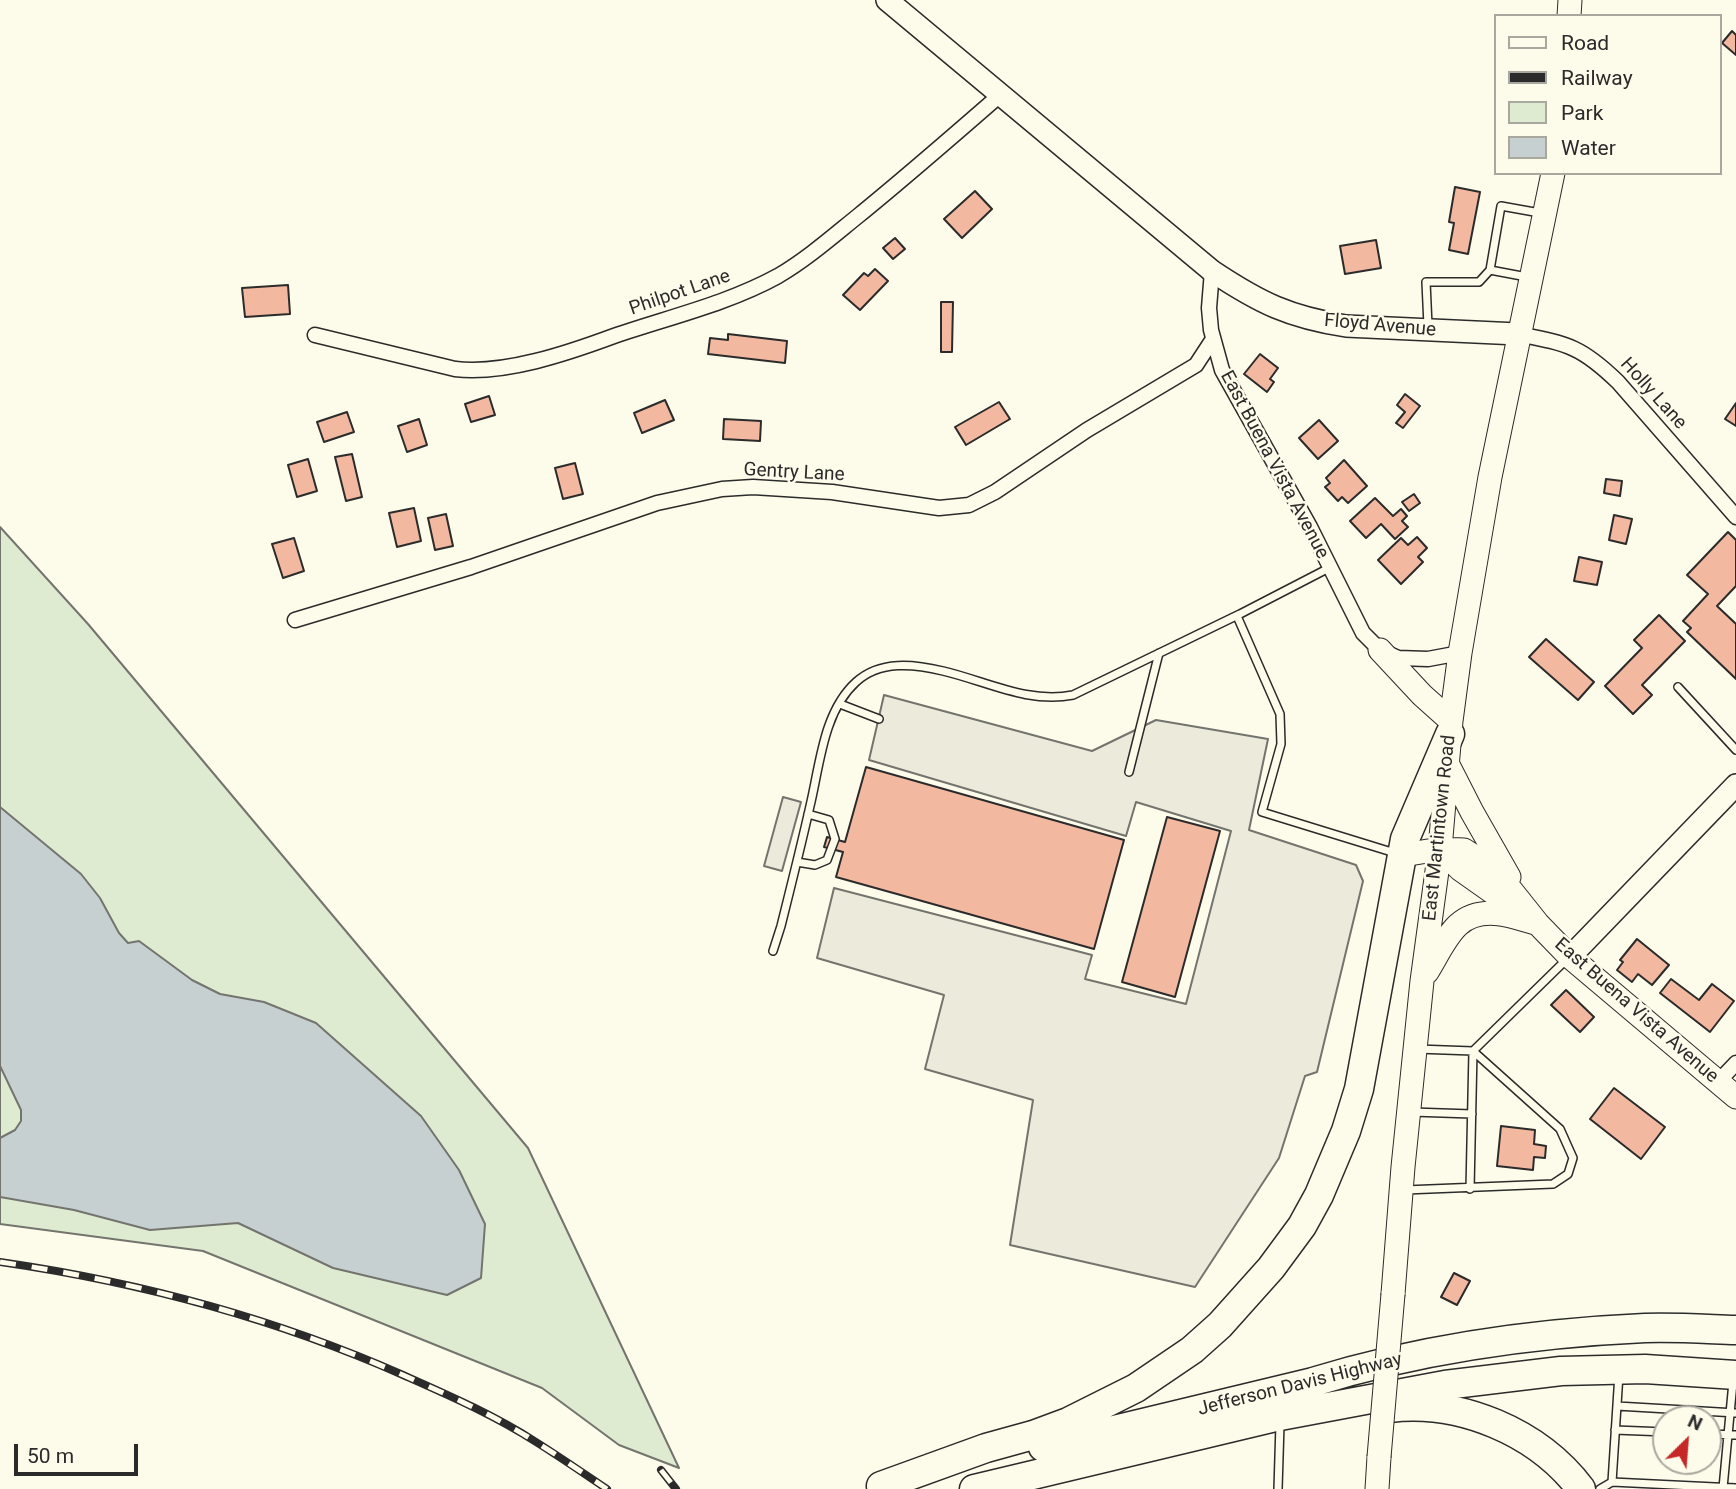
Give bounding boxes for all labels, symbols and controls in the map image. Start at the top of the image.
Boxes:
legend [1494,14,1722,175]
text: Road [1561,31,1609,55]
text: Railway [1561,66,1633,90]
text: Park [1561,101,1603,125]
text: Water [1561,136,1616,160]
street label: Philpot Lane [627,265,733,321]
street label: Floyd Avenue [1323,310,1437,342]
street label: Holly Lane [1615,353,1691,435]
street label: East Buena Vista Avenue [1215,367,1333,563]
street label: Gentry Lane [743,459,845,487]
street label: East Martintown Road [1419,734,1461,922]
street label: East Buena Vista Avenue [1549,934,1723,1088]
street label: Jefferson Davis Highway [1196,1349,1404,1421]
north arrow [1652,1405,1722,1475]
text: N [1684,1409,1706,1436]
scale bar [18,1430,142,1474]
text: 50 m [27,1444,74,1468]

